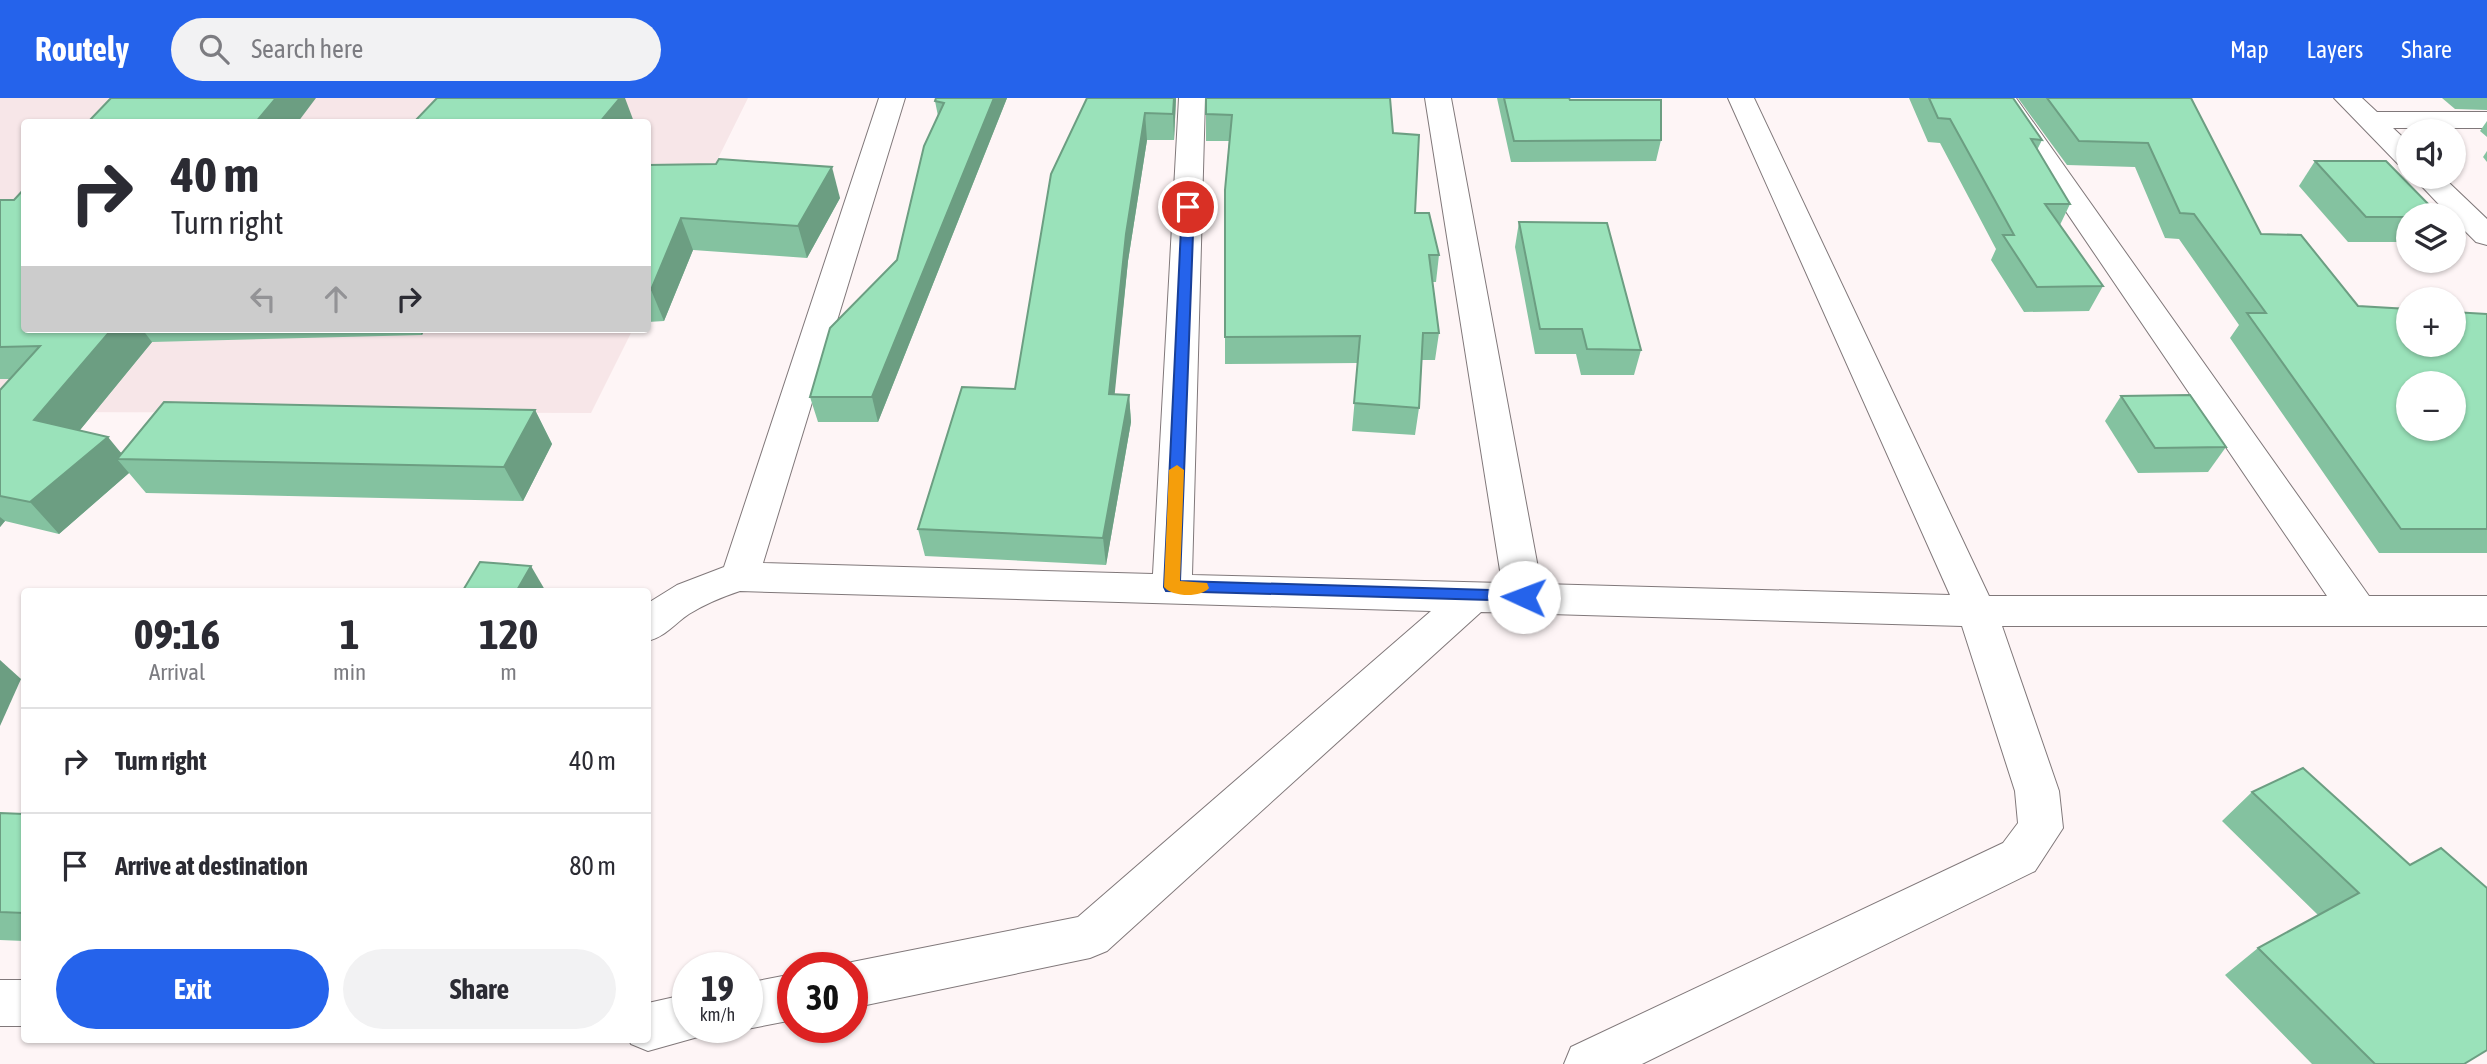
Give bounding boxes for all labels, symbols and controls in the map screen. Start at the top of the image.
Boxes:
search box [171,18,661,81]
text: Routely [35,30,129,68]
icon: search [195,30,233,68]
text: Search here [251,34,363,64]
text: Map [2230,36,2269,63]
text: Layers [2307,36,2363,63]
text: Share [2401,36,2452,63]
map controls [2396,119,2466,441]
button: sound [2396,119,2466,189]
text: 40 m [171,146,259,202]
icon: right [56,147,147,238]
pin [1158,177,1218,237]
icon: arrive [1169,188,1207,226]
button: layers [2396,203,2466,273]
text: Turn right [171,204,284,241]
icon: left [244,280,282,318]
icon: ahead [317,280,355,318]
icon: right [390,280,428,318]
button: + [2396,287,2466,357]
button: − [2396,371,2466,441]
position arrow [1487,560,1561,634]
text: 09:16 [134,610,220,658]
text: 1 [340,610,359,658]
text: 120 [479,610,538,658]
text: Arrival [149,659,205,685]
text: min [333,659,366,685]
text: m [500,659,517,685]
icon: right [56,742,94,780]
text: Turn right [115,746,206,776]
text: 40 m [569,746,616,776]
icon: arrive [56,847,94,885]
text: Arrive at destination [115,851,308,881]
text: 80 m [569,851,616,881]
button: Exit [56,949,329,1029]
button: Share [343,949,616,1029]
speed limit sign: 30 [777,952,868,1043]
text: 19 [701,968,734,1008]
text: km/h [700,1004,735,1025]

